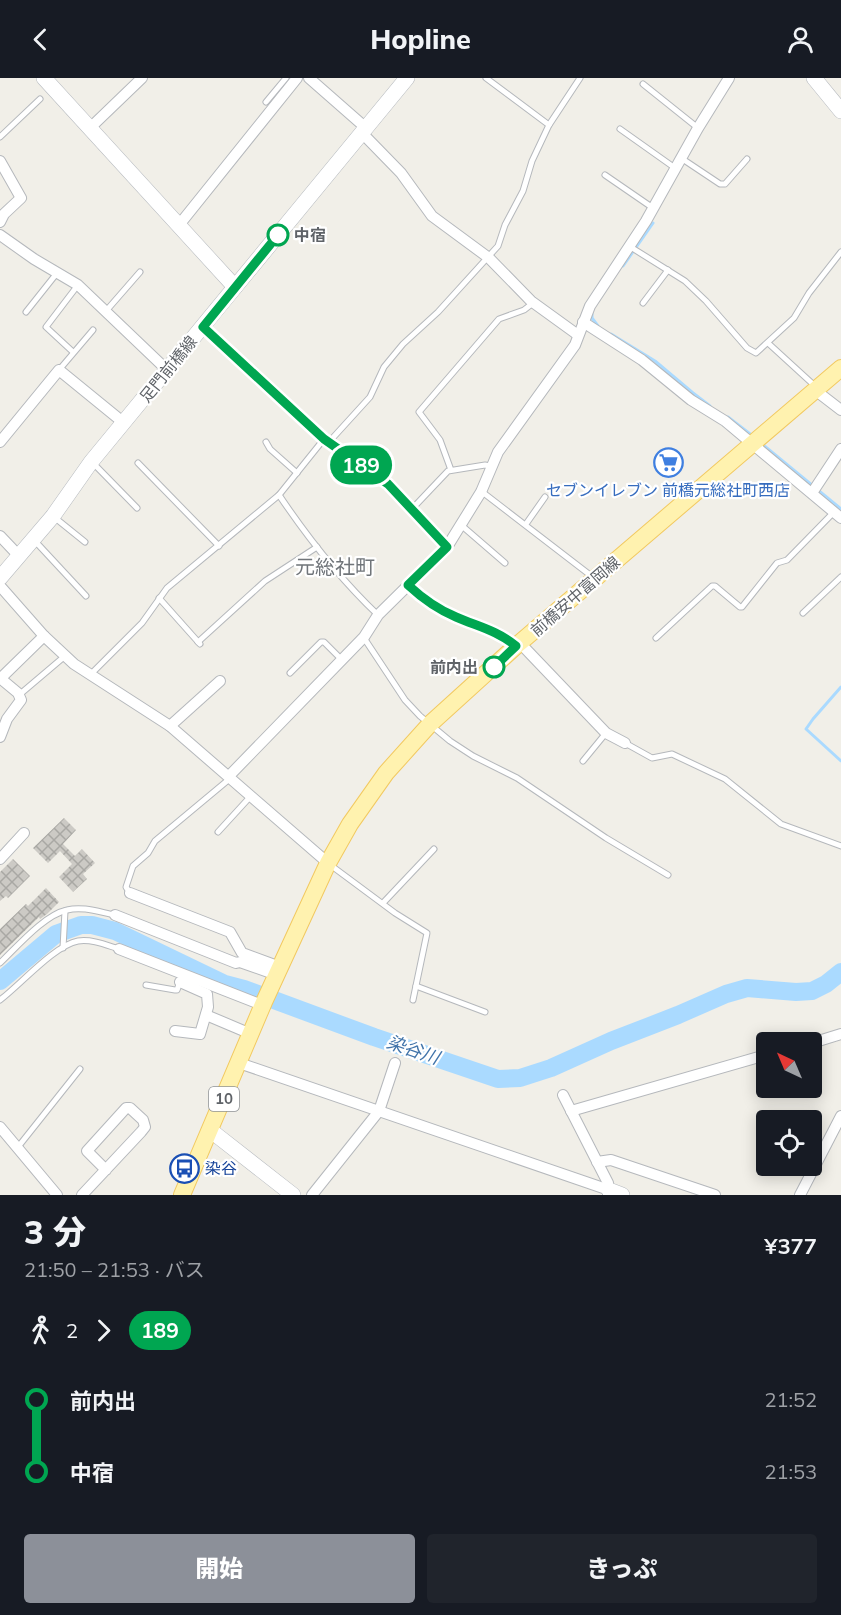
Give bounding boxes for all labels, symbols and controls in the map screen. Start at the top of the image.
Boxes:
text: Hopline [370,22,471,56]
icon: back [24,23,57,56]
icon: person [784,23,817,56]
marker: 中宿 [267,224,289,246]
place label: 中宿 [294,225,326,245]
street label: 足門前橋線 [135,332,201,406]
line badge: 189 [326,446,395,484]
supermarket icon: セブンイレブン 前橋元総社町西店 [652,446,684,478]
text: 189 [342,452,380,478]
place label: セブンイレブン 前橋元総社町西店 [546,480,790,500]
street label: 前橋安中富岡線 [526,552,624,640]
district label: 元総社町 [295,554,375,579]
marker: 前内出 [483,656,505,678]
place label: 前内出 [430,657,478,677]
water label: 染谷川 [384,1030,444,1070]
north arrow [756,1032,822,1098]
map controls [756,1032,822,1176]
road number: 10 [209,1087,239,1111]
button: locate [756,1110,822,1176]
bus stop icon: 染谷 [168,1152,200,1184]
place label: 染谷 [205,1158,237,1178]
text: 3 分 [24,1211,86,1252]
text: ¥377 [764,1232,817,1260]
text: 21:50 – 21:53 · バス [24,1257,205,1282]
icon: walk [24,1314,57,1347]
icon: forward [87,1314,120,1347]
text: 189 [141,1317,179,1343]
text: 2 [66,1318,78,1343]
text: 前内出 [70,1387,136,1415]
text: 21:52 [764,1387,817,1412]
text: 中宿 [70,1459,114,1487]
text: 21:53 [764,1459,817,1484]
button: 開始 [24,1534,415,1603]
button: きっぷ [427,1534,817,1603]

